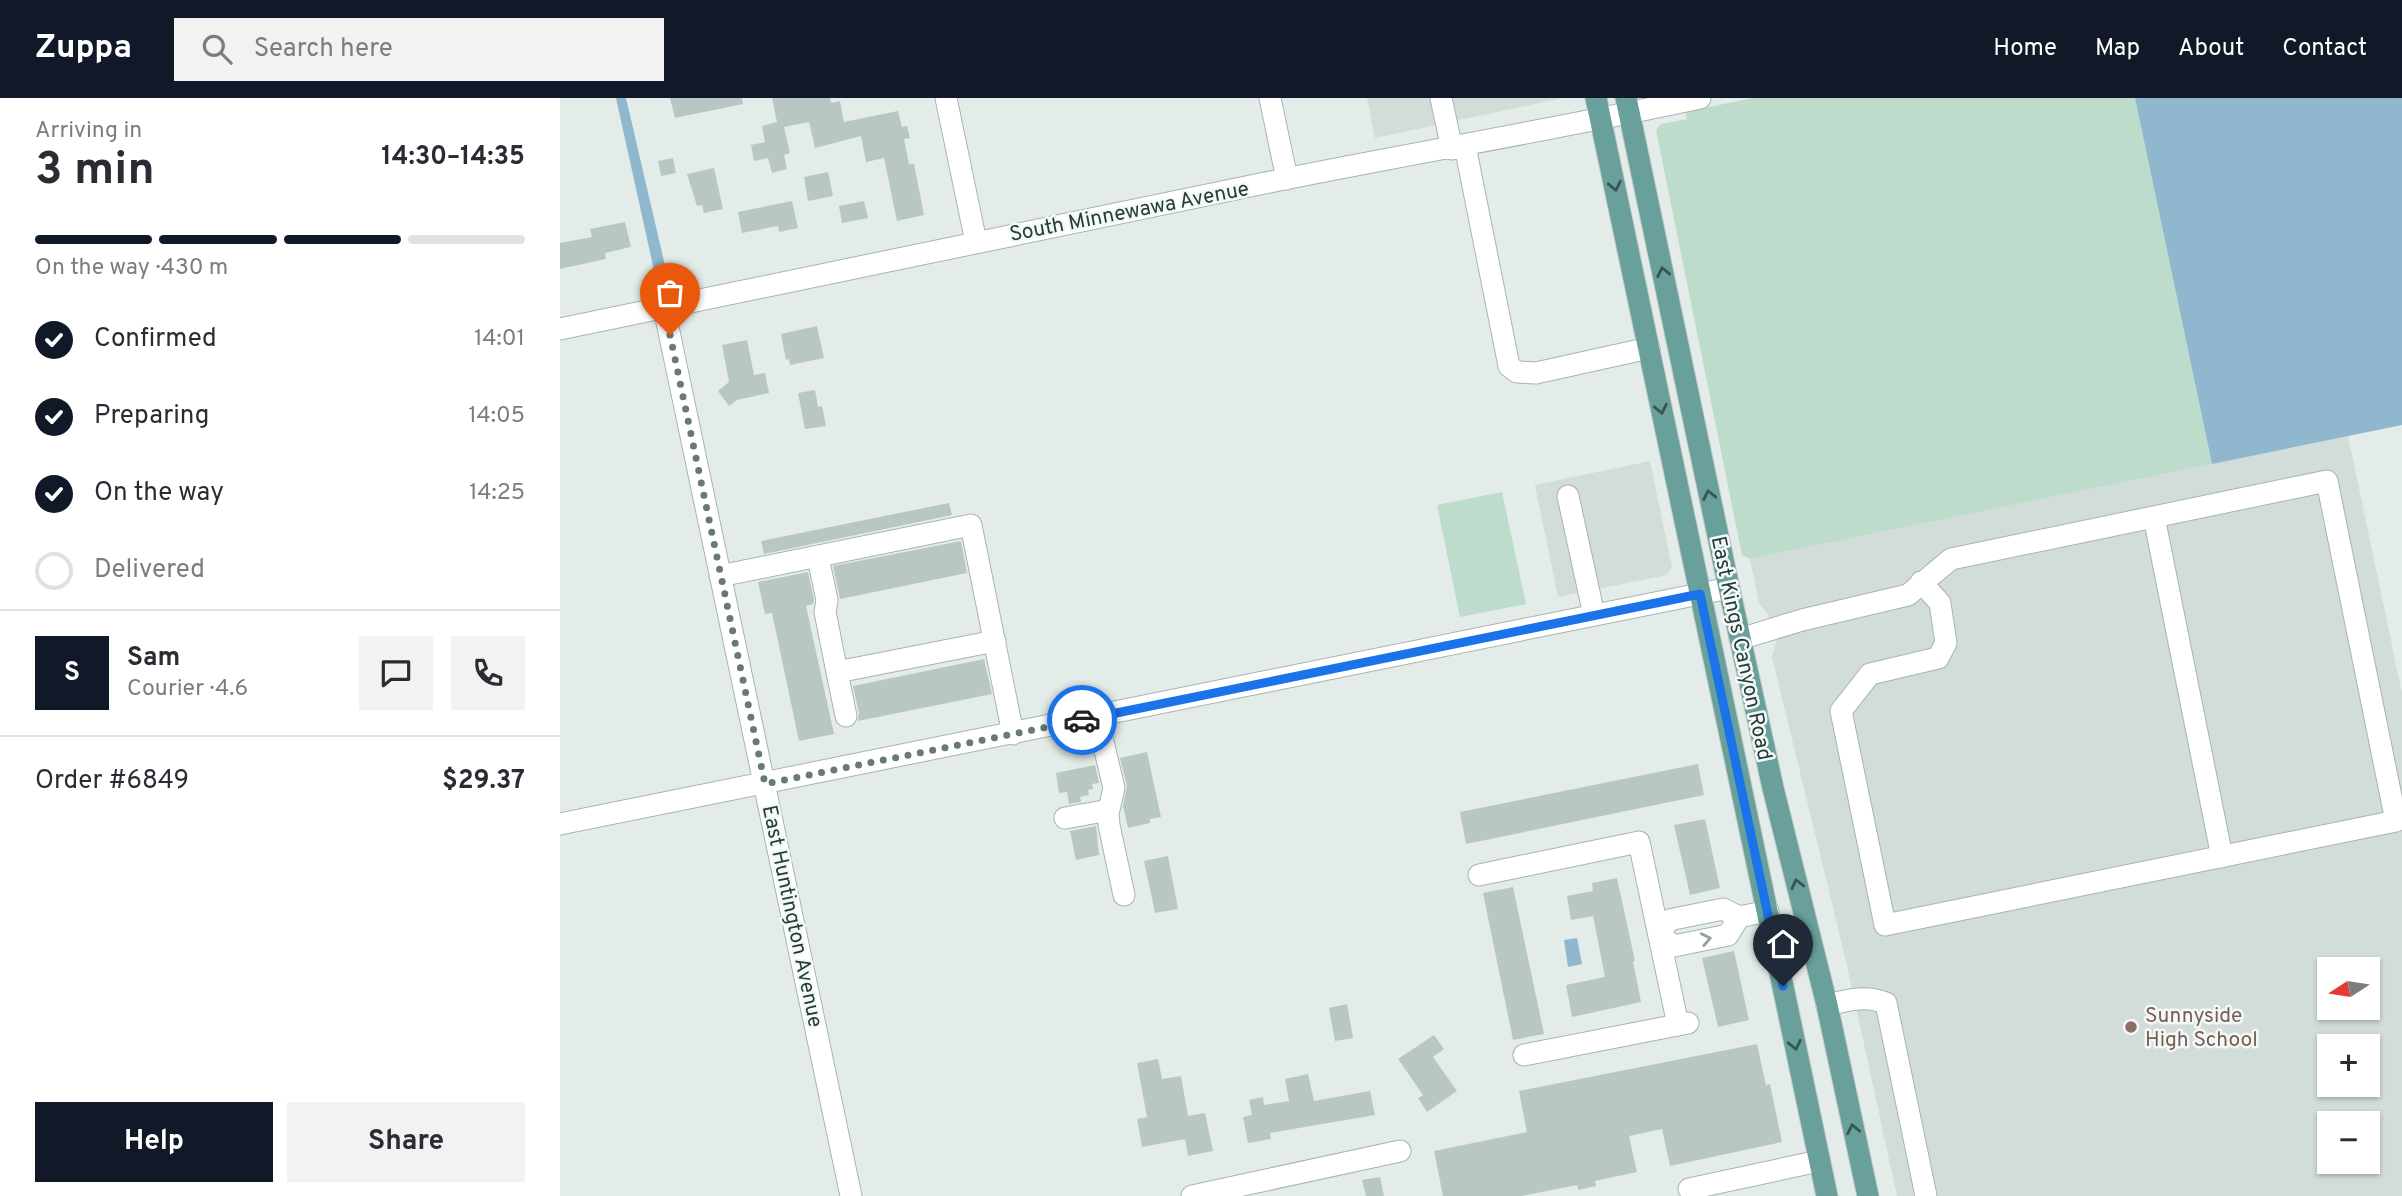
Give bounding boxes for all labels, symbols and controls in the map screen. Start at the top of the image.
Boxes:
search box [174,18,664,81]
text: Zuppa [35,28,132,70]
icon: search [198,30,236,68]
text: Search here [254,33,393,66]
text: Home [1993,34,2057,64]
text: Map [2095,34,2140,64]
text: About [2178,34,2244,64]
text: Contact [2282,34,2367,64]
text: Arriving in [35,117,142,146]
text: 14:30–14:35 [381,141,525,174]
text: 3 min [35,142,155,201]
street label: South Minnewawa Avenue [1007,176,1251,249]
one-way arrow [1607,180,1622,192]
text: On the way · 430 m [35,254,228,283]
pin [640,263,700,335]
one-way arrow [1656,266,1671,278]
icon: bag [651,274,689,312]
icon: check [35,321,73,359]
text: Confirmed [94,323,217,356]
text: 14:01 [474,325,525,354]
icon: check [35,398,73,436]
text: Preparing [94,400,209,433]
text: 14:05 [468,402,525,431]
one-way arrow [1653,403,1668,415]
icon: check [35,475,73,513]
text: On the way [94,477,224,510]
text: 14:25 [469,479,525,508]
one-way arrow [1703,489,1718,501]
street label: East Kings Canyon Road [1704,534,1778,763]
text: Delivered [94,554,205,587]
button: chat [359,636,433,710]
button: phone [451,636,525,710]
text: Sam [127,642,180,675]
text: S [64,657,80,690]
text: Courier · 4.6 [127,675,248,704]
courier [1047,685,1117,755]
icon: car [1063,701,1101,739]
text: Order #6849 [35,765,189,798]
text: $29.37 [442,765,525,798]
street label: East Huntington Avenue [755,803,828,1030]
one-way arrow [1791,878,1805,890]
pin [1753,914,1813,986]
icon: home [1764,925,1802,963]
one-way arrow [1700,932,1712,947]
north arrow [2317,957,2380,1020]
map controls [2317,957,2380,1174]
place label: Sunnyside High School [2145,1003,2258,1054]
marker: Sunnyside High School [2123,1019,2139,1035]
button: + [2317,1034,2380,1097]
one-way arrow [1787,1039,1802,1051]
button: Help [35,1102,273,1182]
button: Share [287,1102,525,1182]
button: − [2317,1111,2380,1174]
one-way arrow [1847,1123,1862,1135]

